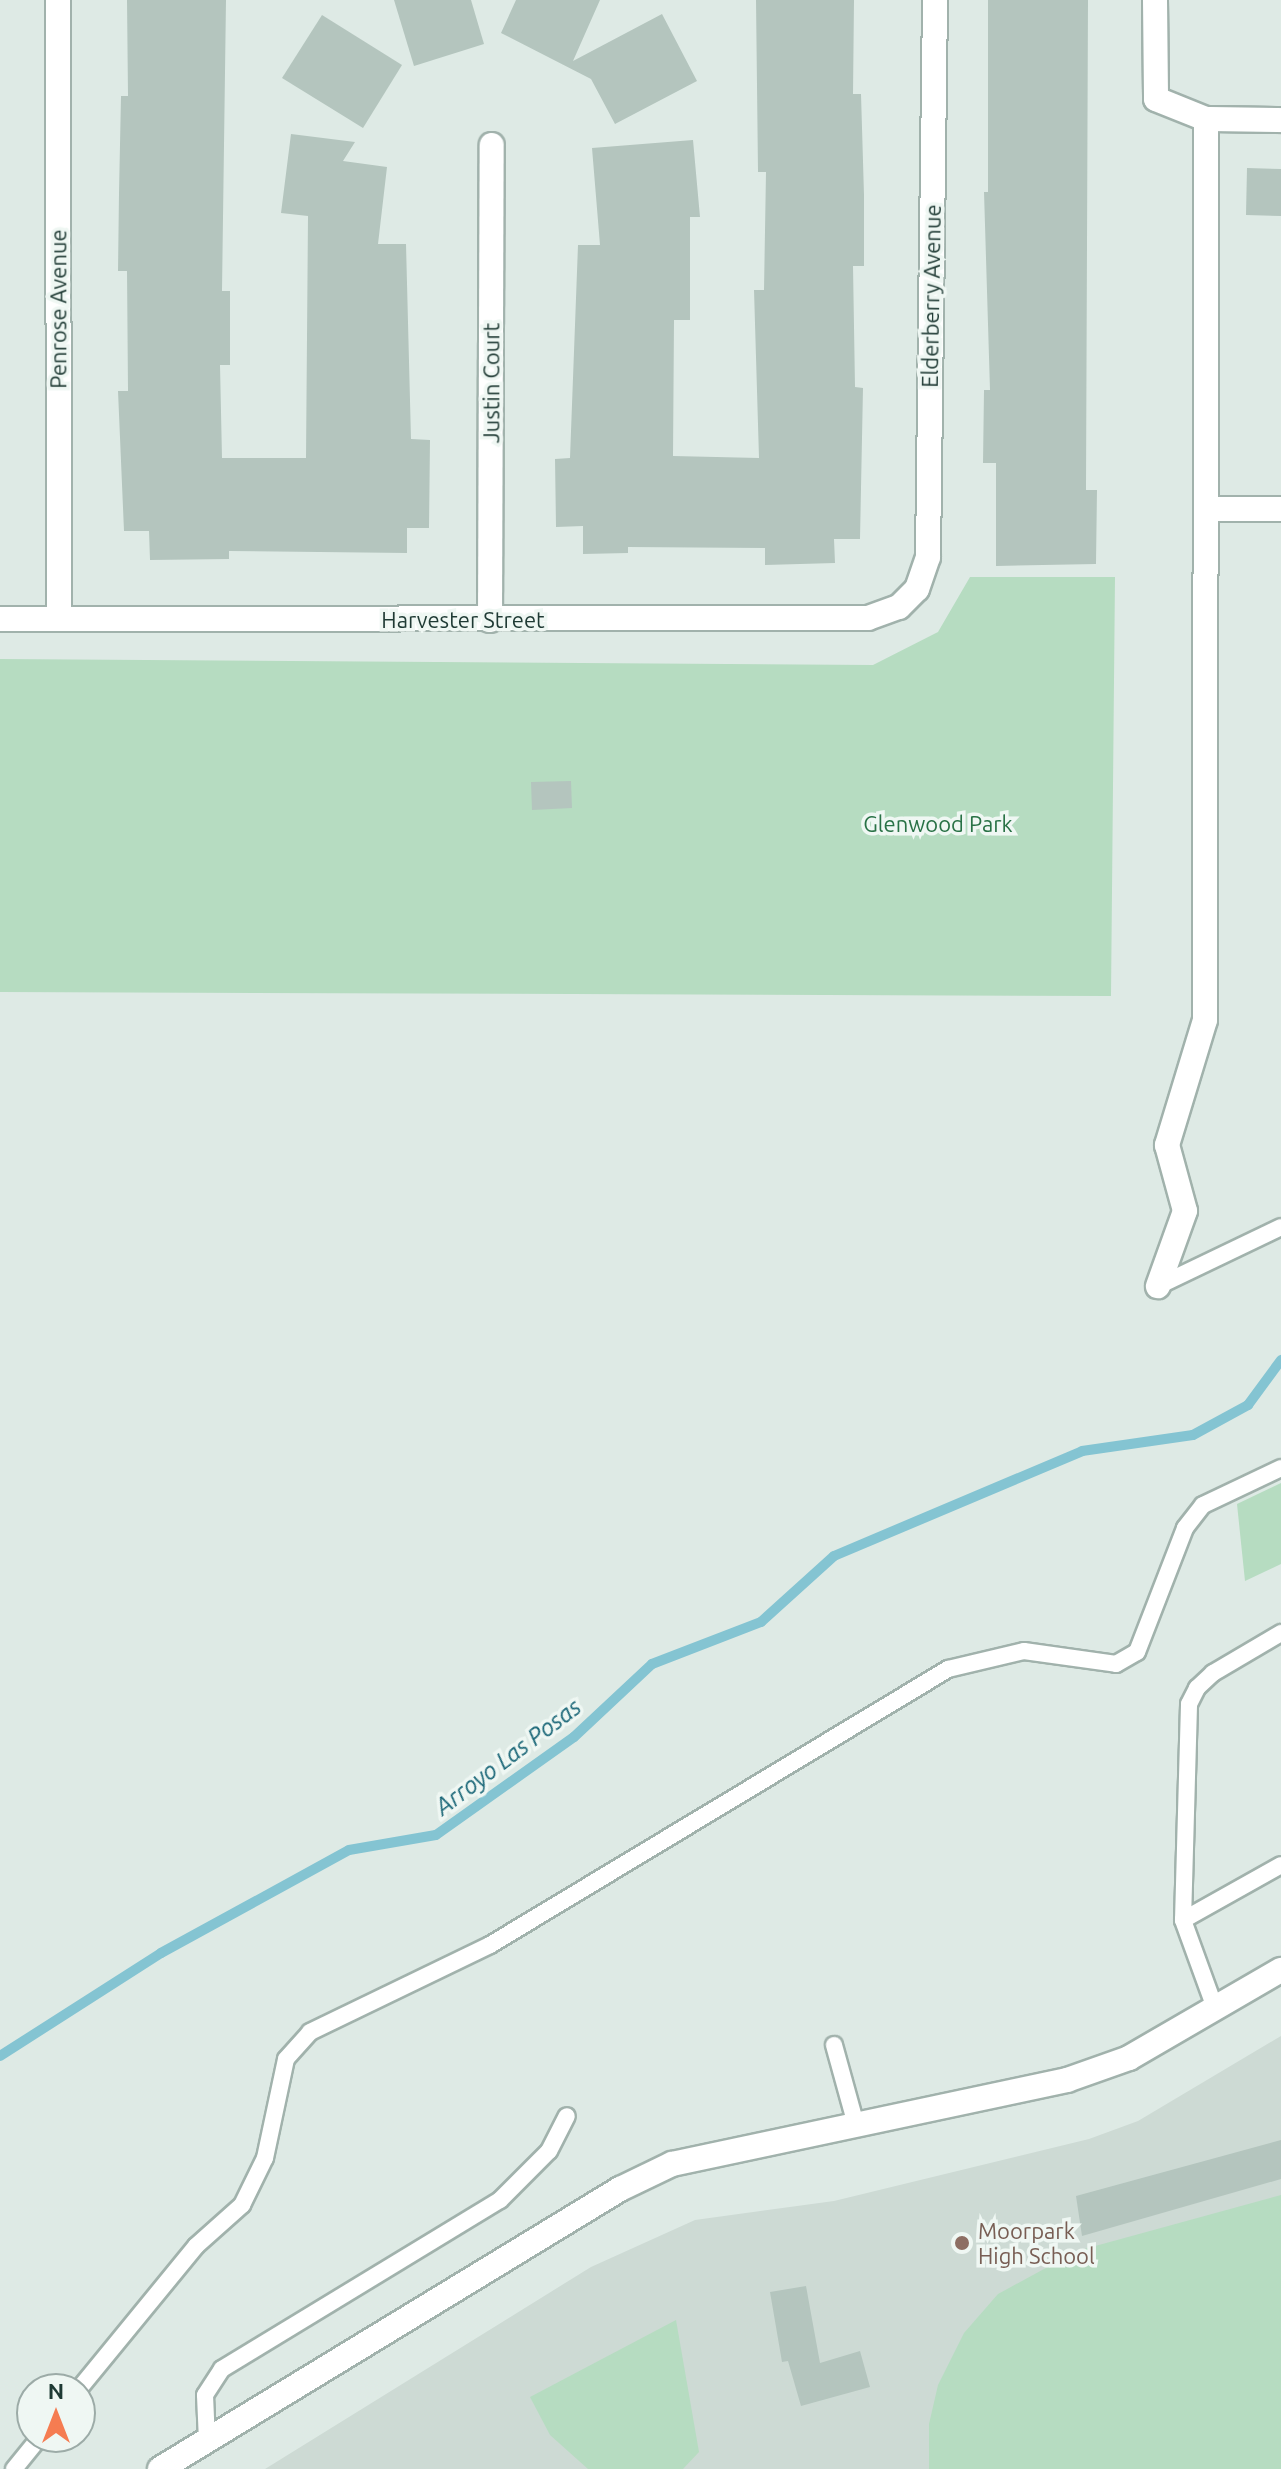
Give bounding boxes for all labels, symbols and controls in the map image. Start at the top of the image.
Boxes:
street label: Elderberry Avenue [916,204,946,388]
street label: Penrose Avenue [45,229,71,389]
street label: Justin Court [478,323,504,443]
street label: Harvester Street [381,607,545,633]
park label: Glenwood Park [863,811,1013,837]
water label: Arroyo Las Posas [429,1693,587,1821]
place label: Moorpark High School [978,2217,1095,2268]
marker: Moorpark High School [953,2234,971,2252]
north arrow [16,2373,96,2453]
text: N [48,2378,64,2403]

